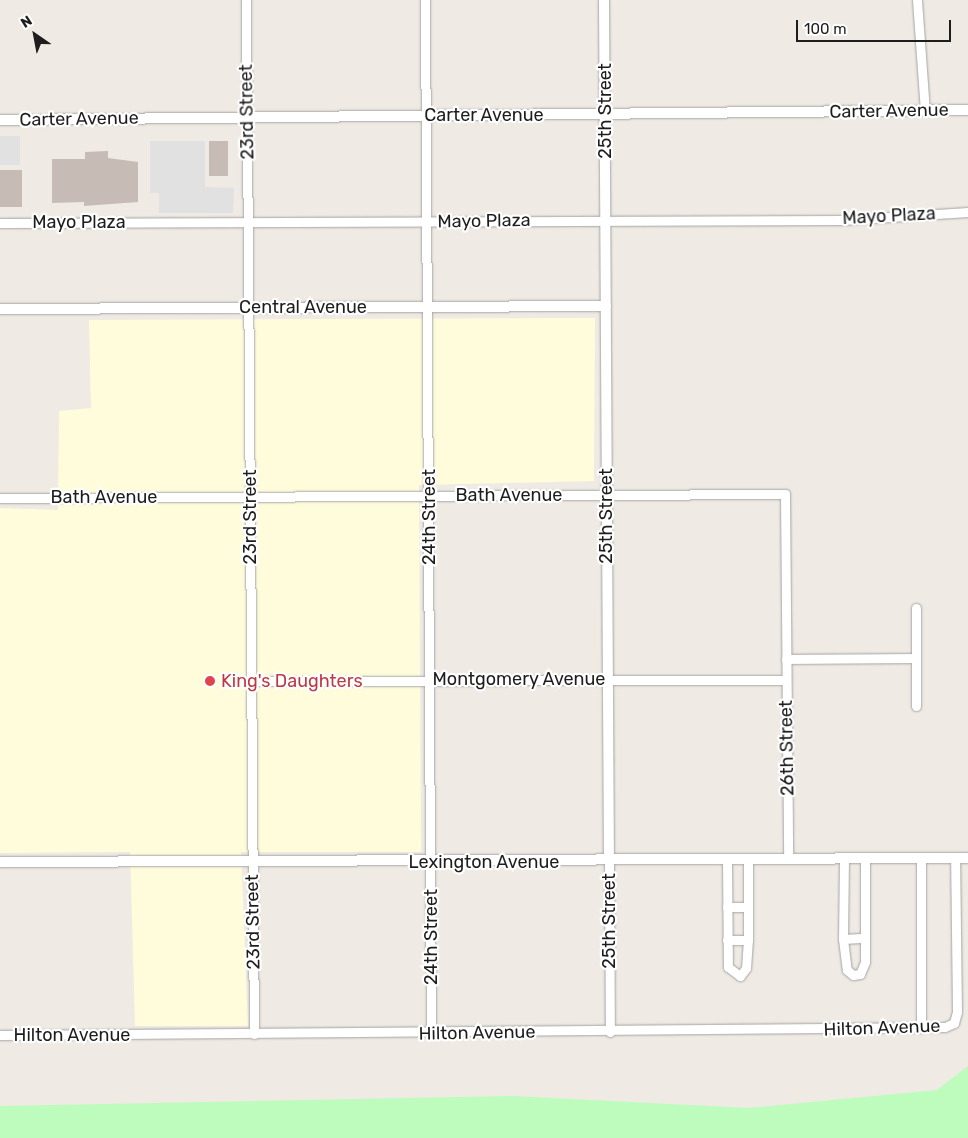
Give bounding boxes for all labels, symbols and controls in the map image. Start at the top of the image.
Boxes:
north arrow [10,10,60,60]
scale bar [798,10,953,42]
text: N [18,12,35,32]
text: 100 m [804,20,846,38]
street label: 25th Street [594,63,616,159]
street label: 23rd Street [235,64,259,160]
street label: Carter Avenue [829,99,949,123]
street label: Carter Avenue [424,104,544,126]
street label: Carter Avenue [19,107,139,131]
street label: Mayo Plaza [842,203,936,229]
street label: Mayo Plaza [437,209,531,233]
street label: Mayo Plaza [32,211,126,233]
street label: Central Avenue [239,296,367,318]
street label: 25th Street [595,468,617,564]
street label: 23rd Street [239,469,261,565]
street label: 24th Street [418,469,440,565]
street label: Bath Avenue [455,484,563,506]
street label: Bath Avenue [50,486,158,508]
street label: Montgomery Avenue [432,668,606,690]
place label: King's Daughters [221,670,363,692]
marker: King's Daughters [203,674,217,688]
street label: 26th Street [775,700,799,796]
street label: Lexington Avenue [408,851,560,873]
street label: 25th Street [598,873,620,969]
street label: 23rd Street [241,874,265,970]
street label: 24th Street [420,889,442,985]
street label: Hilton Avenue [823,1015,941,1041]
street label: Hilton Avenue [418,1021,536,1045]
street label: Hilton Avenue [13,1024,131,1046]

